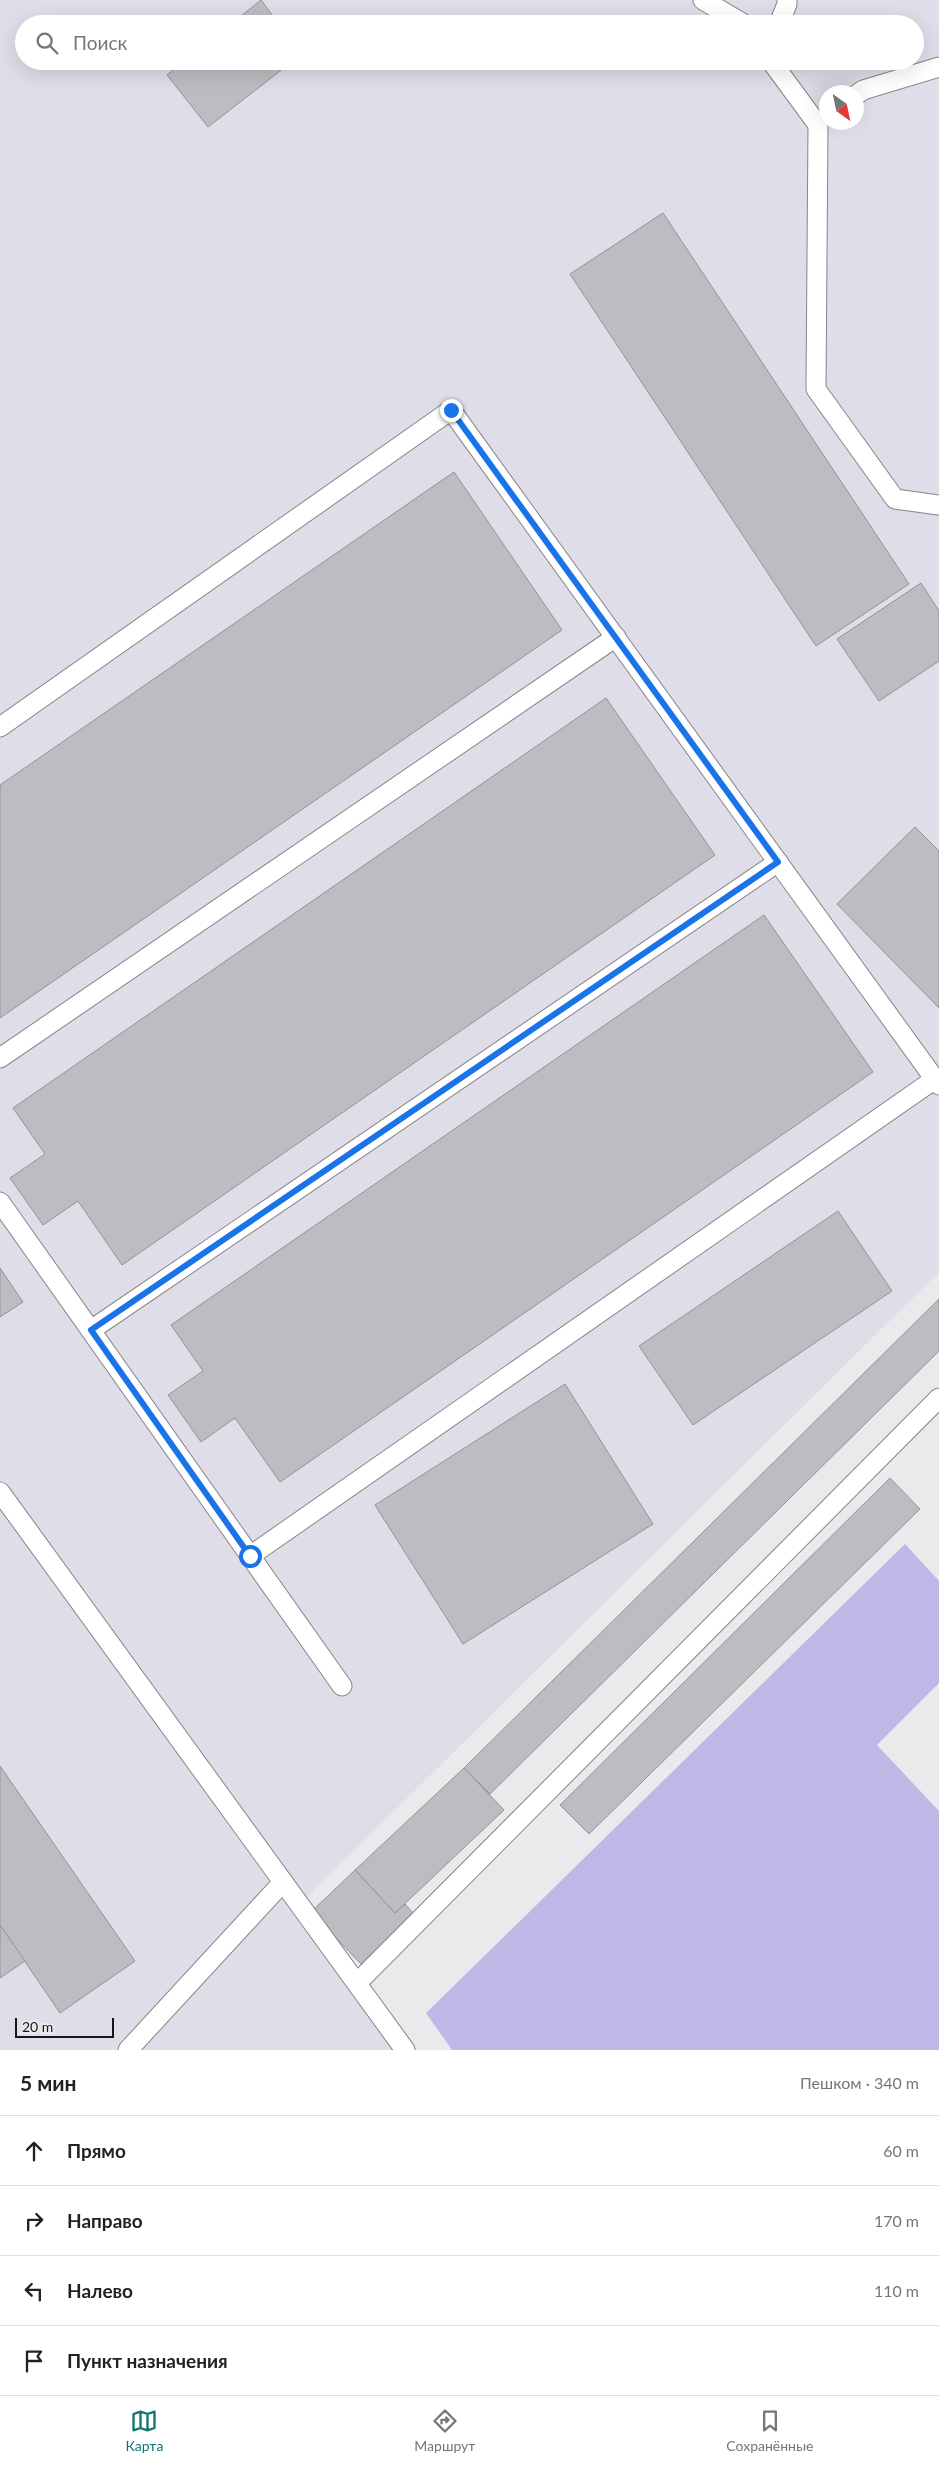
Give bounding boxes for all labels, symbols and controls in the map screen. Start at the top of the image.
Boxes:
search box [15,15,924,70]
icon: search [33,29,61,57]
text: Поиск [73,31,127,54]
north arrow [819,85,864,130]
route end [440,399,463,422]
route start [239,1545,262,1568]
scale bar [15,2015,114,2038]
text: 20 m [22,2018,53,2035]
text: 5 мин [20,2070,77,2095]
text: Пешком · 340 m [800,2073,919,2092]
icon: ahead [20,2137,48,2165]
text: Прямо [67,2139,126,2162]
text: 60 m [883,2141,919,2160]
icon: right [20,2207,48,2235]
text: Направо [67,2209,143,2232]
text: 170 m [874,2211,919,2230]
icon: left [20,2277,48,2305]
text: Налево [67,2279,133,2302]
text: 110 m [874,2281,919,2300]
icon: arrive [20,2347,48,2375]
text: Пункт назначения [67,2349,228,2372]
tab: Карта [125,2407,163,2454]
tab: Маршрут [414,2407,475,2454]
tab: Сохранённые [726,2407,813,2454]

